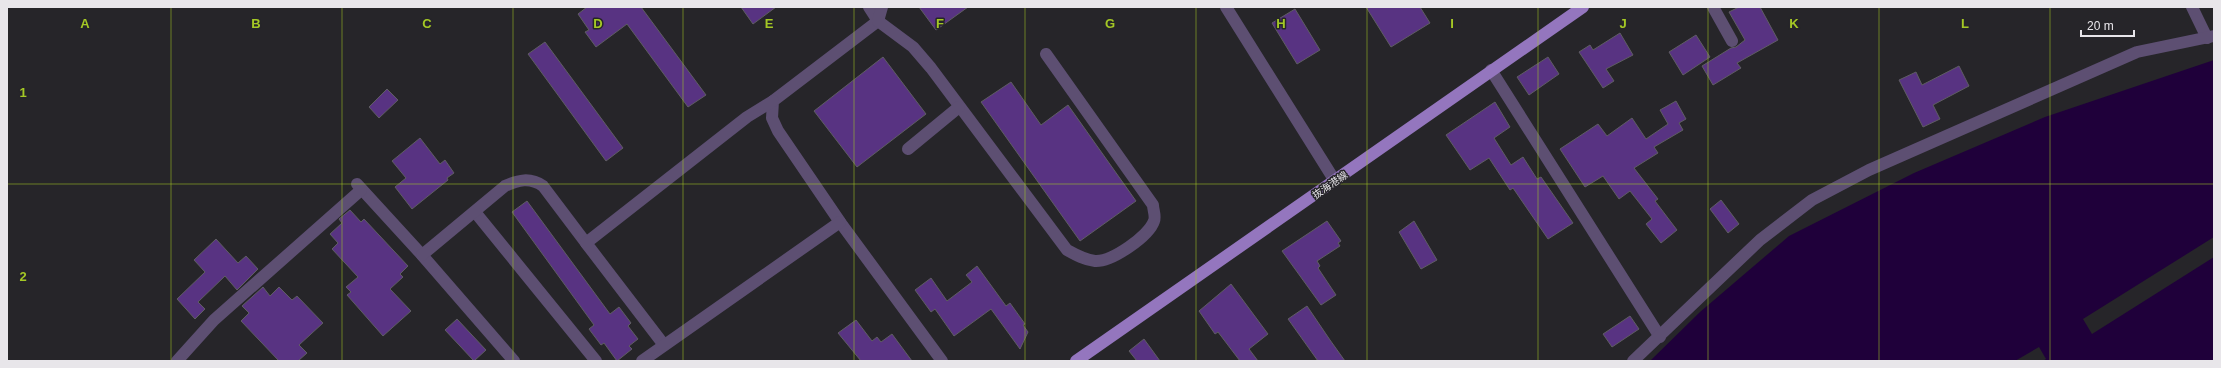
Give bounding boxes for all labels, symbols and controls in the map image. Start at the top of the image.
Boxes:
scale bar [2081,12,2134,38]
text: A [80,16,90,31]
text: B [251,16,261,31]
text: C [422,16,432,31]
text: D [593,16,603,31]
text: E [765,16,774,31]
text: F [936,16,944,31]
text: G [1105,16,1115,31]
text: H [1276,16,1286,31]
text: I [1450,16,1454,31]
text: J [1619,16,1627,31]
text: K [1789,16,1799,31]
text: L [1961,16,1969,31]
text: 20 m [2087,19,2114,33]
text: 1 [19,85,27,100]
street label: 抜海港線 [1310,169,1350,201]
text: 2 [19,269,27,284]

